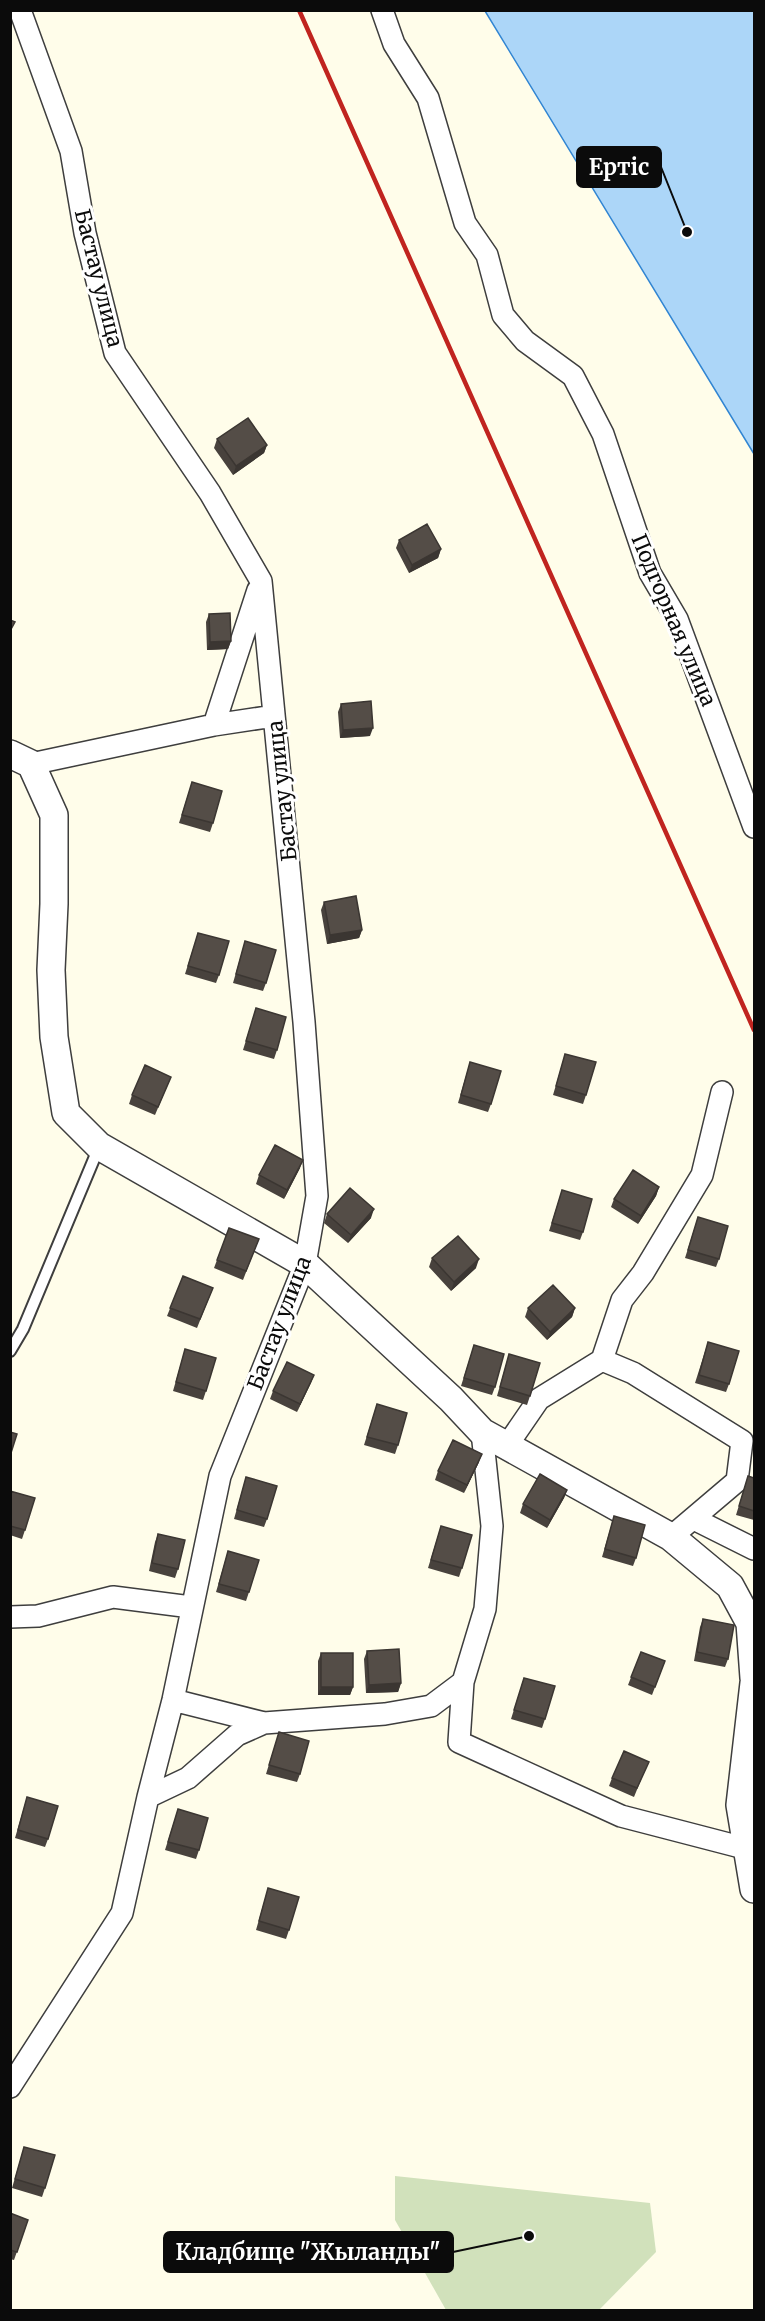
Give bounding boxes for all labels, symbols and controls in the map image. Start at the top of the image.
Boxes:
callout: Ертіс [577,147,661,187]
text: Ертіс [589,153,649,181]
street label: Бастау улица [69,206,129,350]
street label: Подгорная улица [626,530,722,710]
street label: Бастау улица [261,719,303,863]
street label: Бастау улица [241,1252,317,1394]
callout: Кладбище "Жыланды" [164,2232,453,2272]
text: Кладбище "Жыланды" [175,2238,441,2266]

